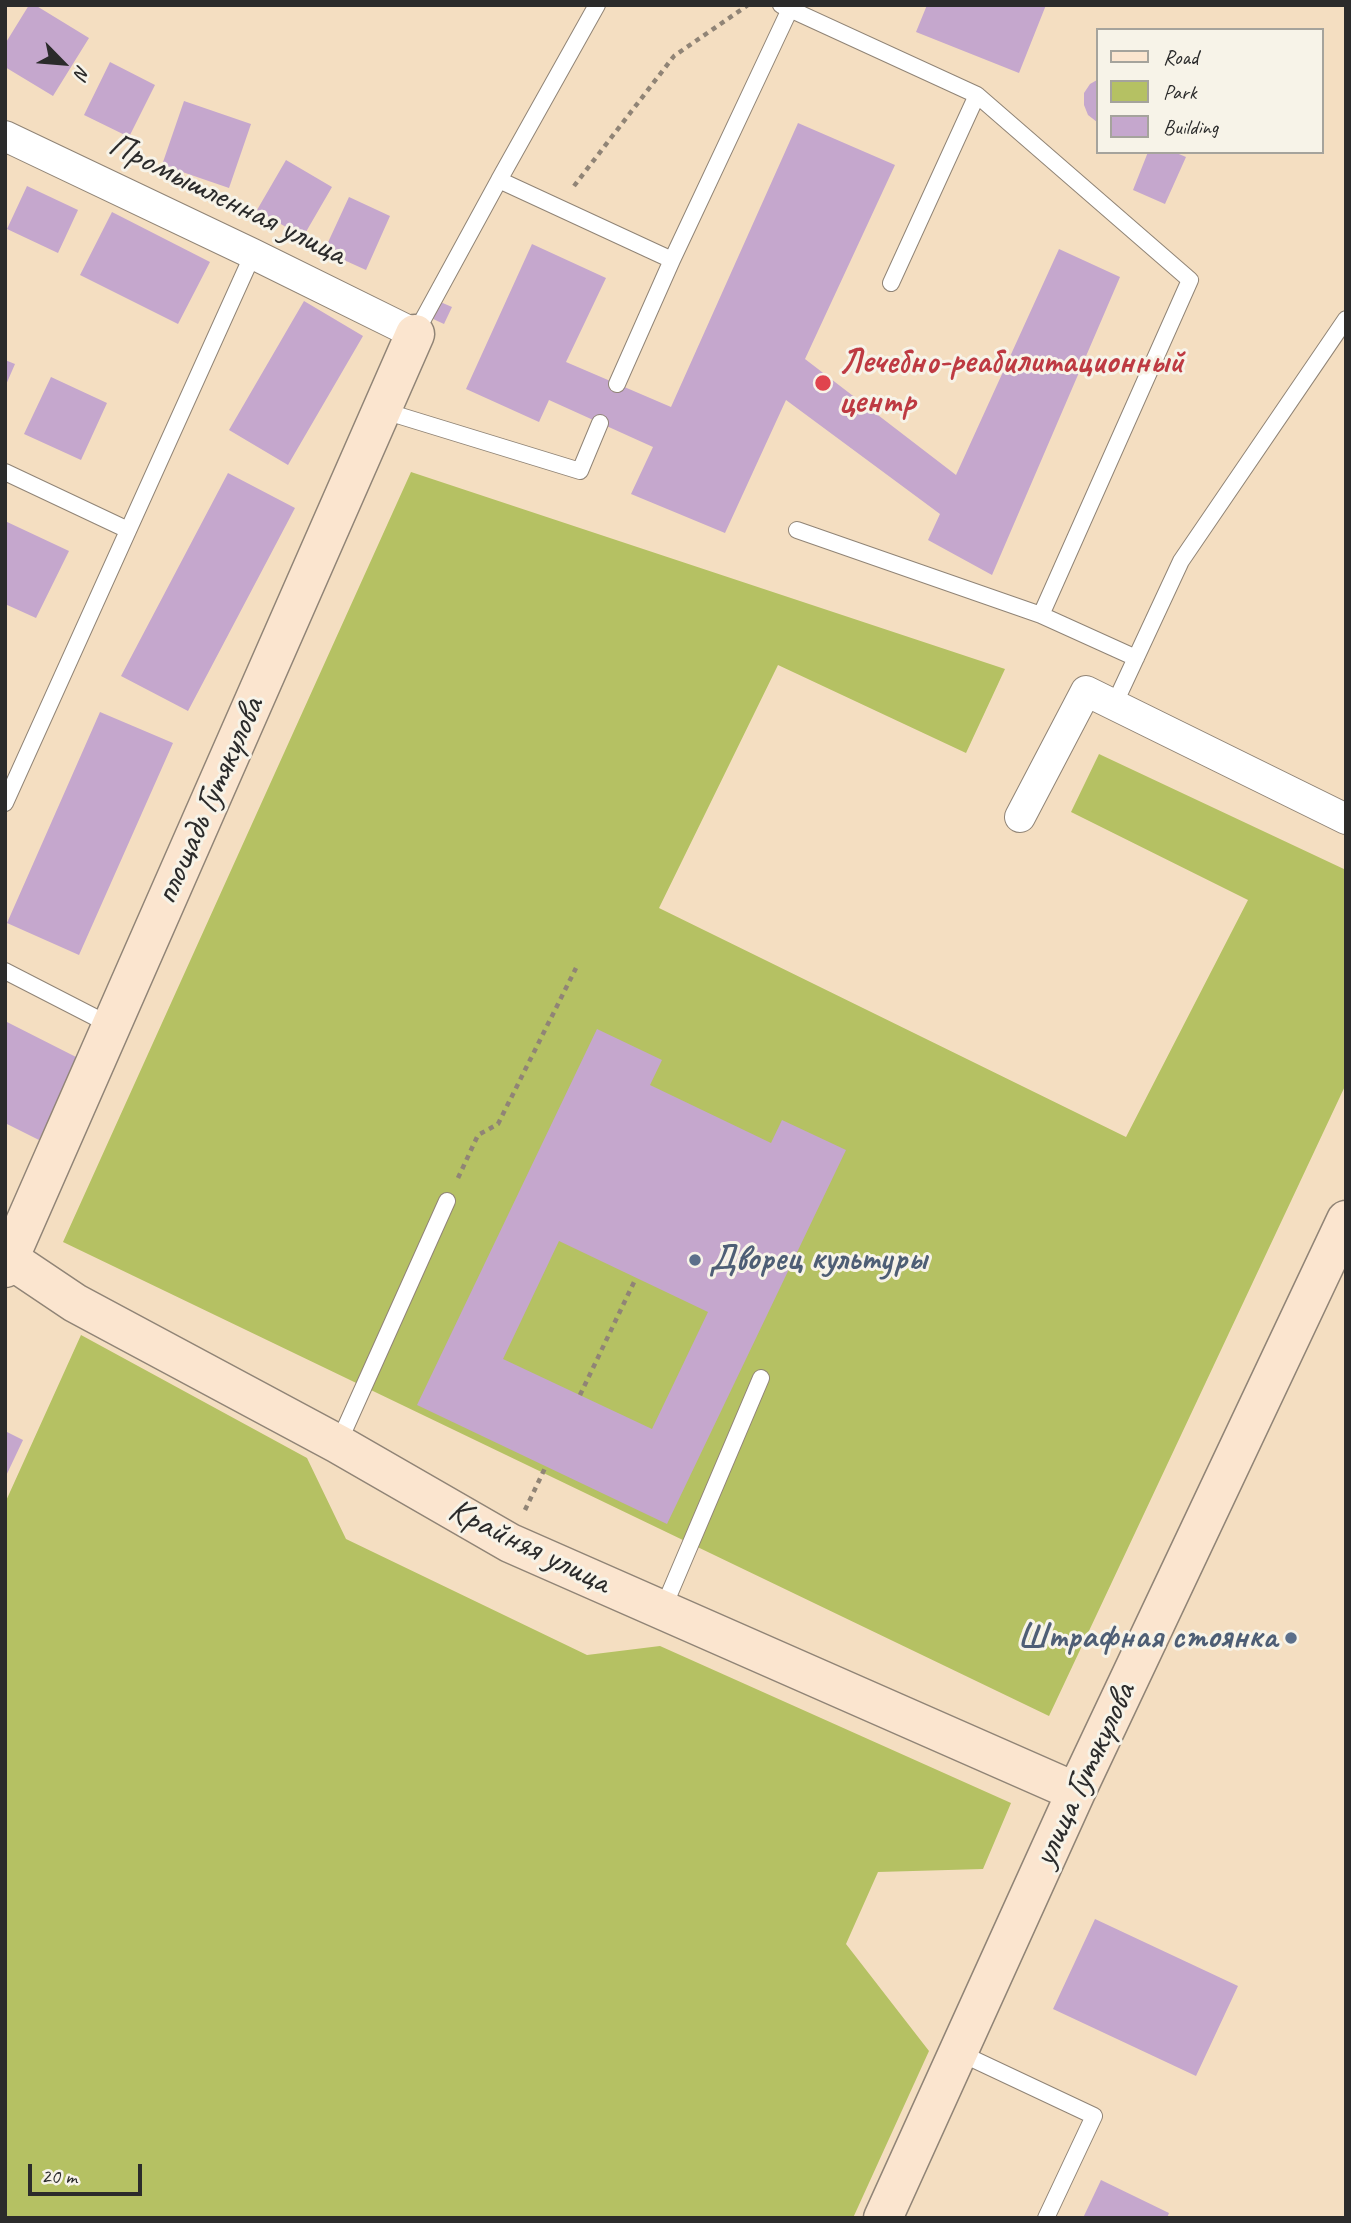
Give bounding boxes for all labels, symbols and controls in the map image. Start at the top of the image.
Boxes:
north arrow [28,28,98,98]
legend [1096,28,1323,154]
text: Road [1163,44,1198,70]
text: N [69,61,95,82]
text: Park [1163,79,1196,105]
text: Building [1163,114,1218,140]
street label: Промышленная улица [102,124,352,276]
place label: Лечебно-реабилитационный центр [839,342,1183,424]
marker: Лечебно-реабилитационный центр [813,373,833,393]
street label: площадь Гутякулова [146,691,274,911]
place label: Дворец культуры [709,1239,927,1281]
marker: Дворец культуры [687,1252,703,1268]
street label: Крайняя улица [441,1490,617,1604]
place label: Штрафная стоянка [1018,1617,1277,1659]
marker: Штрафная стоянка [1283,1630,1299,1646]
street label: улица Гутякулова [1024,1677,1146,1873]
scale bar [32,2150,145,2194]
text: 20 m [41,2163,77,2189]

